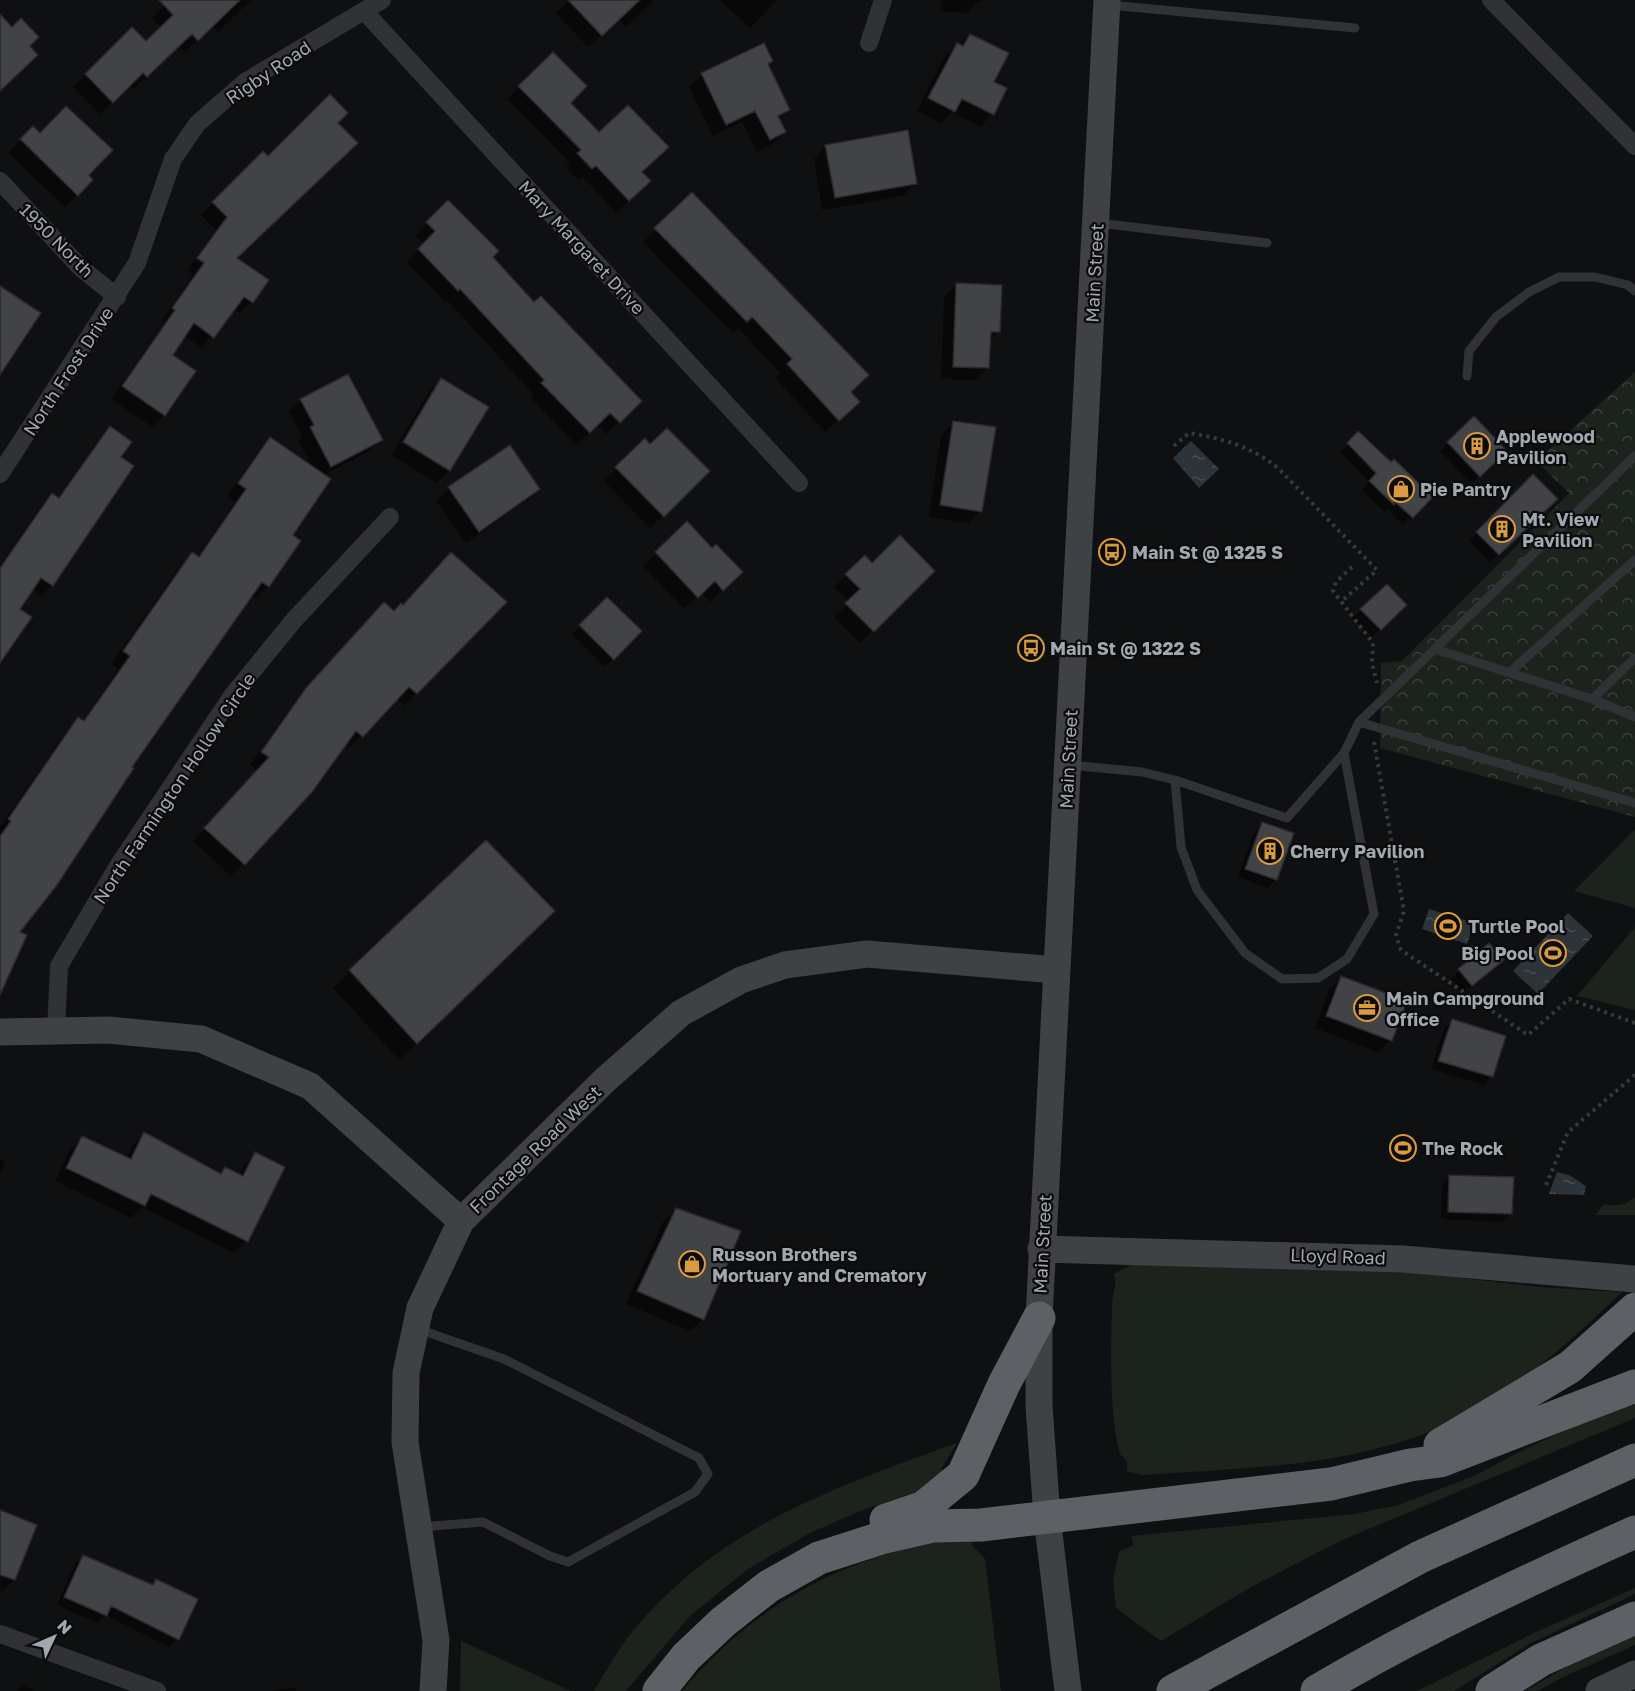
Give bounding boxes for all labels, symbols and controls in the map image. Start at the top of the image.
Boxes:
street label: Rigby Road [221,36,315,108]
street label: Mary Margaret Drive [514,175,650,319]
street label: 1950 North [15,198,99,282]
street label: Main Street [1080,223,1108,323]
street label: North Frost Drive [18,303,118,439]
place label: Applewood Pavilion [1496,425,1595,468]
building icon: Applewood Pavilion [1462,431,1492,461]
shop icon: Pie Pantry [1386,474,1416,504]
place label: Pie Pantry [1420,478,1511,500]
place label: Mt. View Pavilion [1522,508,1599,551]
building icon: Mt. View Pavilion [1487,514,1517,544]
bus stop icon: Main St @ 1325 S [1097,537,1127,567]
place label: Main St @ 1325 S [1132,541,1283,563]
bus stop icon: Main St @ 1322 S [1016,633,1046,663]
place label: Main St @ 1322 S [1050,637,1201,659]
street label: North Farmington Hollow Circle [88,668,260,908]
street label: Main Street [1054,709,1082,809]
building icon: Cherry Pavilion [1255,836,1285,866]
place label: Cherry Pavilion [1290,840,1425,862]
sports icon: Turtle Pool [1433,911,1463,941]
place label: Turtle Pool [1468,915,1565,937]
sports icon: Big Pool [1538,938,1568,968]
place label: Big Pool [1461,942,1534,964]
place label: Main Campground Office [1386,987,1544,1030]
office icon: Main Campground Office [1352,993,1382,1023]
street label: Frontage Road West [464,1080,606,1218]
sports icon: The Rock [1388,1133,1418,1163]
place label: The Rock [1422,1137,1504,1159]
street label: Main Street [1028,1194,1056,1294]
place label: Russon Brothers Mortuary and Crematory [712,1243,927,1286]
street label: Lloyd Road [1290,1243,1386,1269]
shop icon: Russon Brothers Mortuary and Crematory [677,1249,707,1279]
north arrow [24,1607,84,1667]
text: N [53,1615,76,1638]

